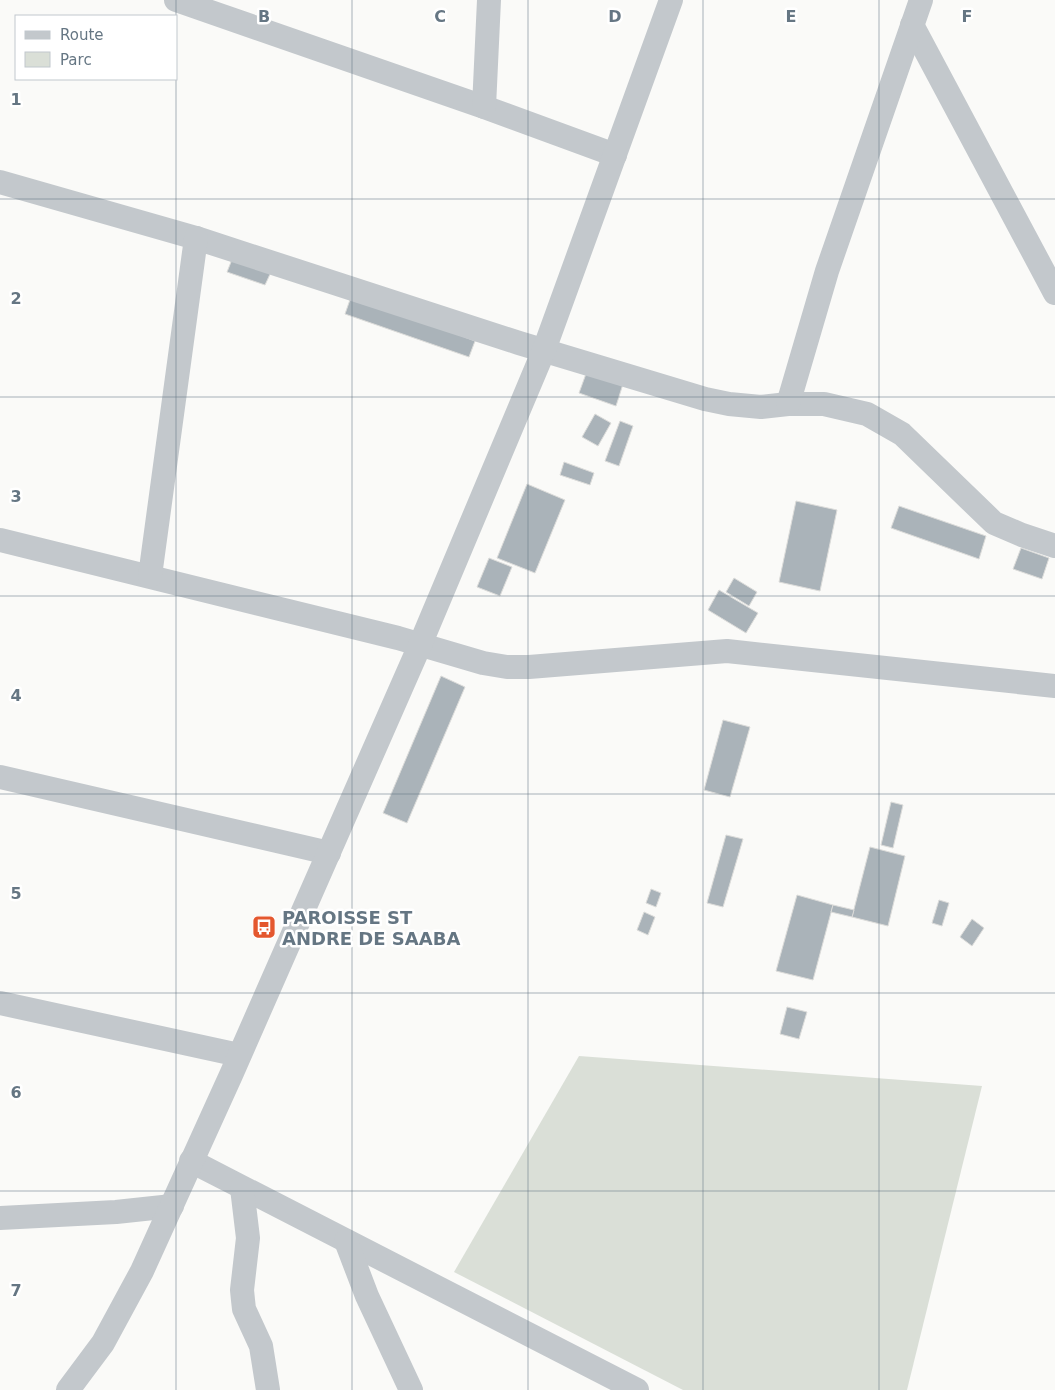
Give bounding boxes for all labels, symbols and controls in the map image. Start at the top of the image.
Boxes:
text: B [258,7,270,26]
text: C [434,7,446,26]
text: D [608,7,622,26]
text: E [786,7,796,26]
text: F [962,7,972,26]
legend [15,15,178,80]
text: Route [60,26,104,44]
text: Parc [60,51,92,69]
text: 1 [10,90,22,109]
text: 2 [10,289,22,308]
text: 3 [10,487,22,506]
text: 4 [10,686,22,705]
text: 5 [10,884,22,903]
place label: PAROISSE ST ANDRE DE SAABA [282,907,460,949]
bus stop icon: PAROISSE ST ANDRE DE SAABA [251,914,277,940]
text: 6 [10,1083,22,1102]
text: 7 [10,1281,22,1300]

